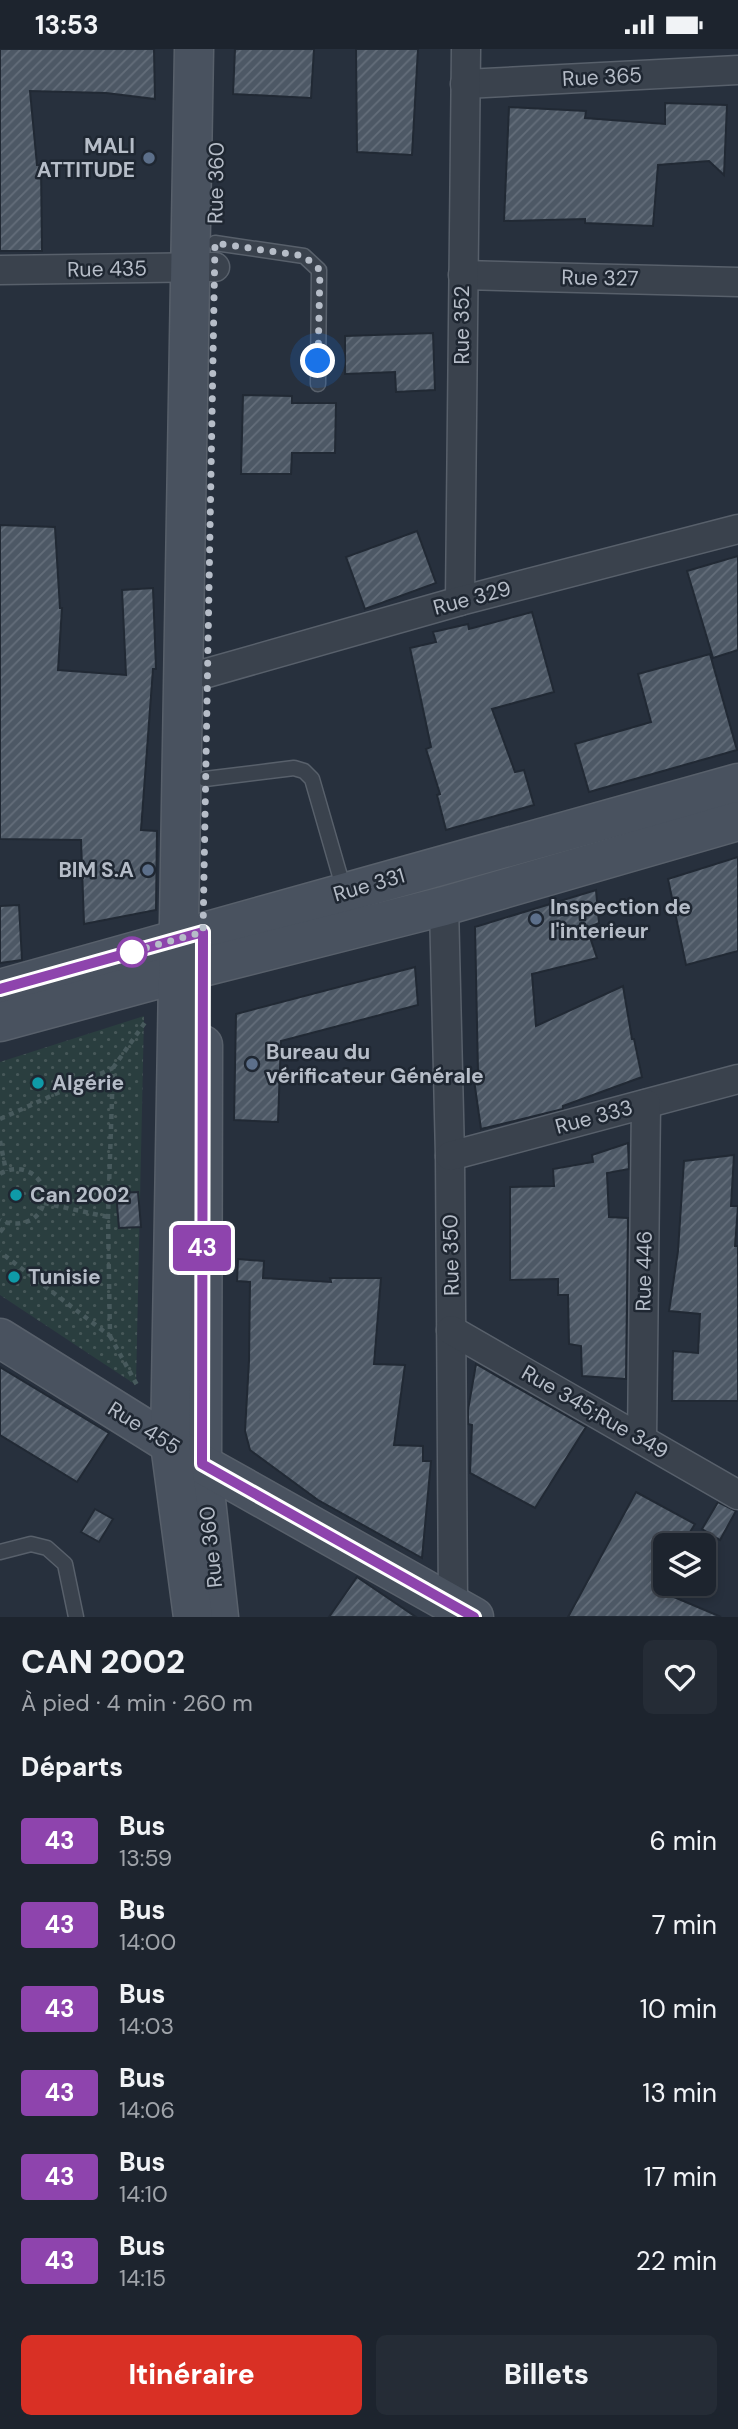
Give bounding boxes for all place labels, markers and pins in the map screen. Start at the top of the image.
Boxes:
place label: MALI ATTITUDE [37,132,135,184]
marker: MALI ATTITUDE [141,150,157,166]
place label: BIM S.A [58,856,134,884]
marker: BIM S.A [140,862,156,878]
place label: Inspection de l'interieur [550,893,691,945]
marker: Inspection de l'interieur [528,911,544,927]
unlabelled marker [117,937,147,967]
place label: Bureau du vérificateur Générale [266,1038,484,1090]
marker: Bureau du vérificateur Générale [244,1056,260,1072]
place label: Algérie [52,1069,124,1097]
marker: Algérie [30,1075,46,1091]
place label: Can 2002 [30,1181,129,1209]
marker: Can 2002 [8,1187,24,1203]
place label: Tunisie [28,1263,101,1291]
marker: Tunisie [6,1269,22,1285]

